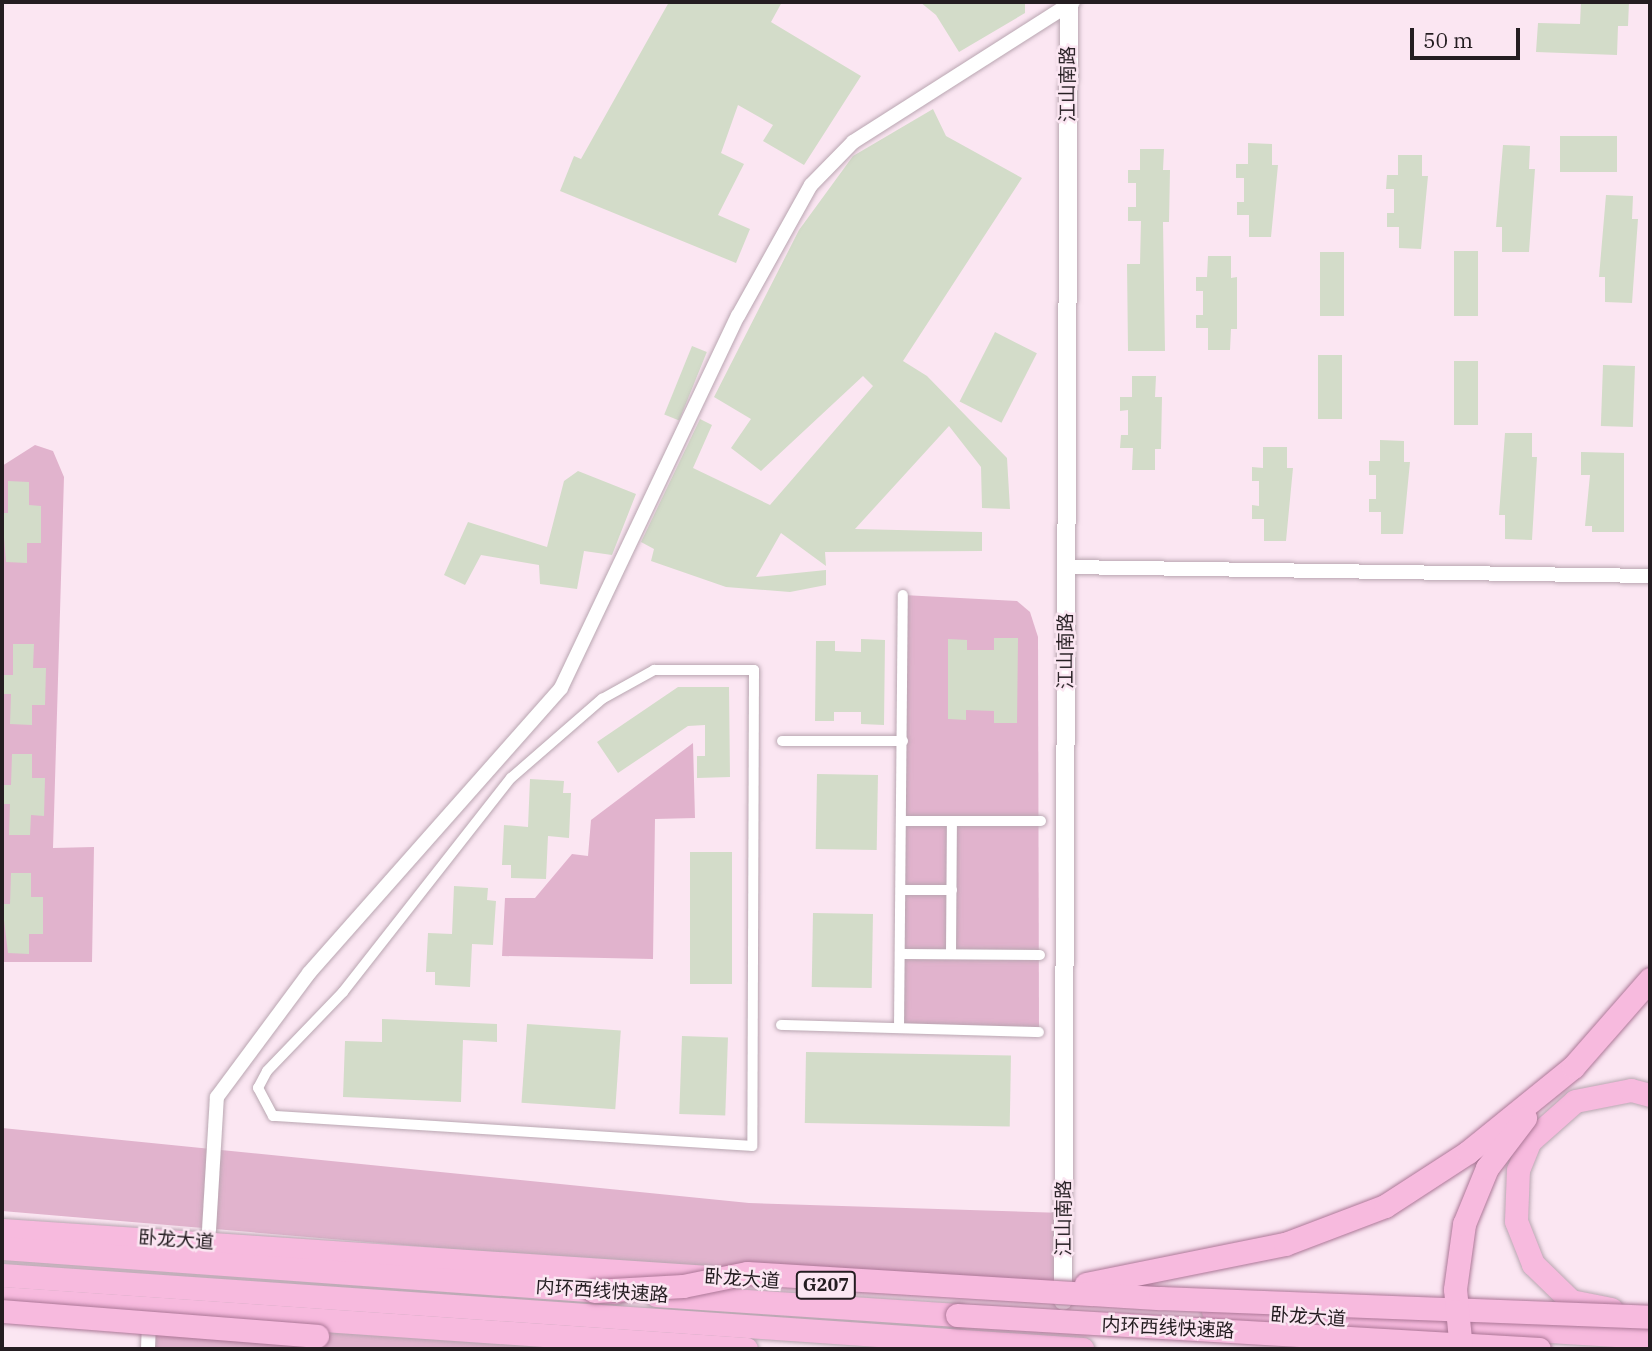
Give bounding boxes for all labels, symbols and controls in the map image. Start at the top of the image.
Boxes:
scale bar [1414,14,1524,58]
text: 50 m [1423,26,1473,54]
street label: 江山南路 [1057,46,1079,122]
street label: 江山南路 [1055,613,1077,689]
street label: 江山南路 [1053,1180,1075,1256]
street label: 卧龙大道 [137,1226,215,1254]
street label: 卧龙大道 [703,1265,781,1293]
road number: G207 [794,1270,858,1300]
street label: 内环西线快速路 [535,1275,669,1307]
street label: 卧龙大道 [1269,1303,1347,1331]
street label: 内环西线快速路 [1101,1313,1235,1343]

